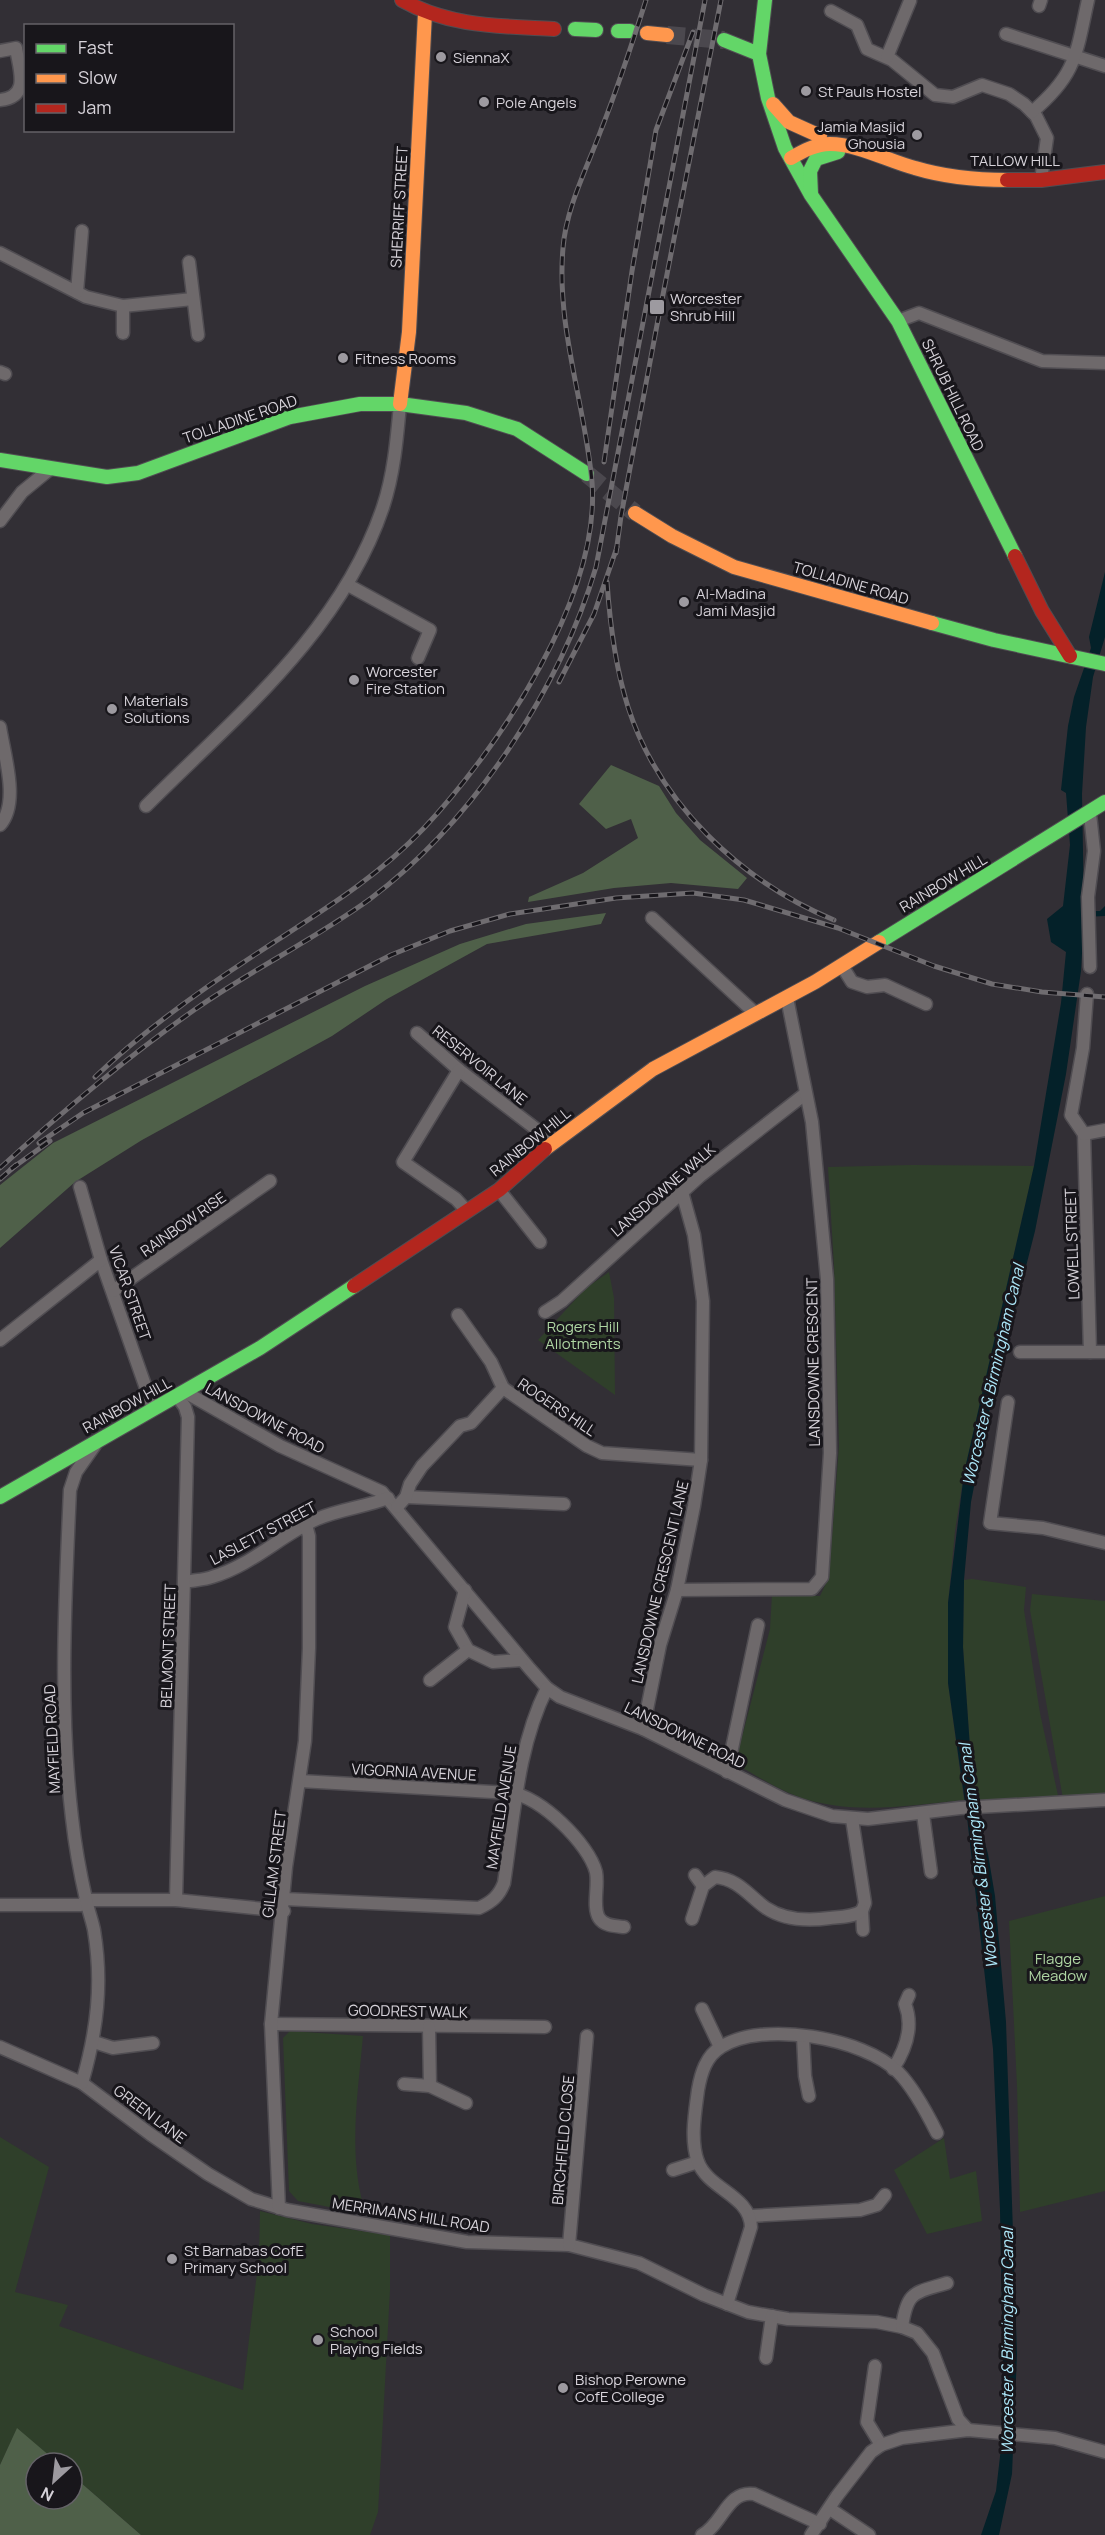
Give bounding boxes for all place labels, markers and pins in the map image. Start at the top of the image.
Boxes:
place label: SiennaX [453,47,510,68]
marker: SiennaX [434,50,448,64]
place label: St Pauls Hostel [818,81,922,102]
marker: St Pauls Hostel [799,84,813,98]
place label: Pole Angels [496,92,577,113]
marker: Pole Angels [477,95,491,109]
place label: Jamia Masjid Ghousia [817,116,905,154]
marker: Jamia Masjid Ghousia [910,128,924,142]
place label: Worcester Shrub Hill [670,288,742,326]
marker: Worcester Shrub Hill [648,298,666,316]
place label: Fitness Rooms [355,348,456,369]
marker: Fitness Rooms [336,351,350,365]
place label: Al-Madina Jami Masjid [696,583,775,621]
marker: Al-Madina Jami Masjid [677,595,691,609]
place label: Worcester Fire Station [366,661,445,699]
marker: Worcester Fire Station [347,673,361,687]
place label: Materials Solutions [124,690,190,728]
marker: Materials Solutions [105,702,119,716]
place label: St Barnabas CofE Primary School [184,2240,304,2278]
marker: St Barnabas CofE Primary School [165,2252,179,2266]
place label: School Playing Fields [330,2321,423,2359]
marker: School Playing Fields [311,2333,325,2347]
place label: Bishop Perowne CofE College [575,2369,686,2407]
marker: Bishop Perowne CofE College [556,2381,570,2395]

